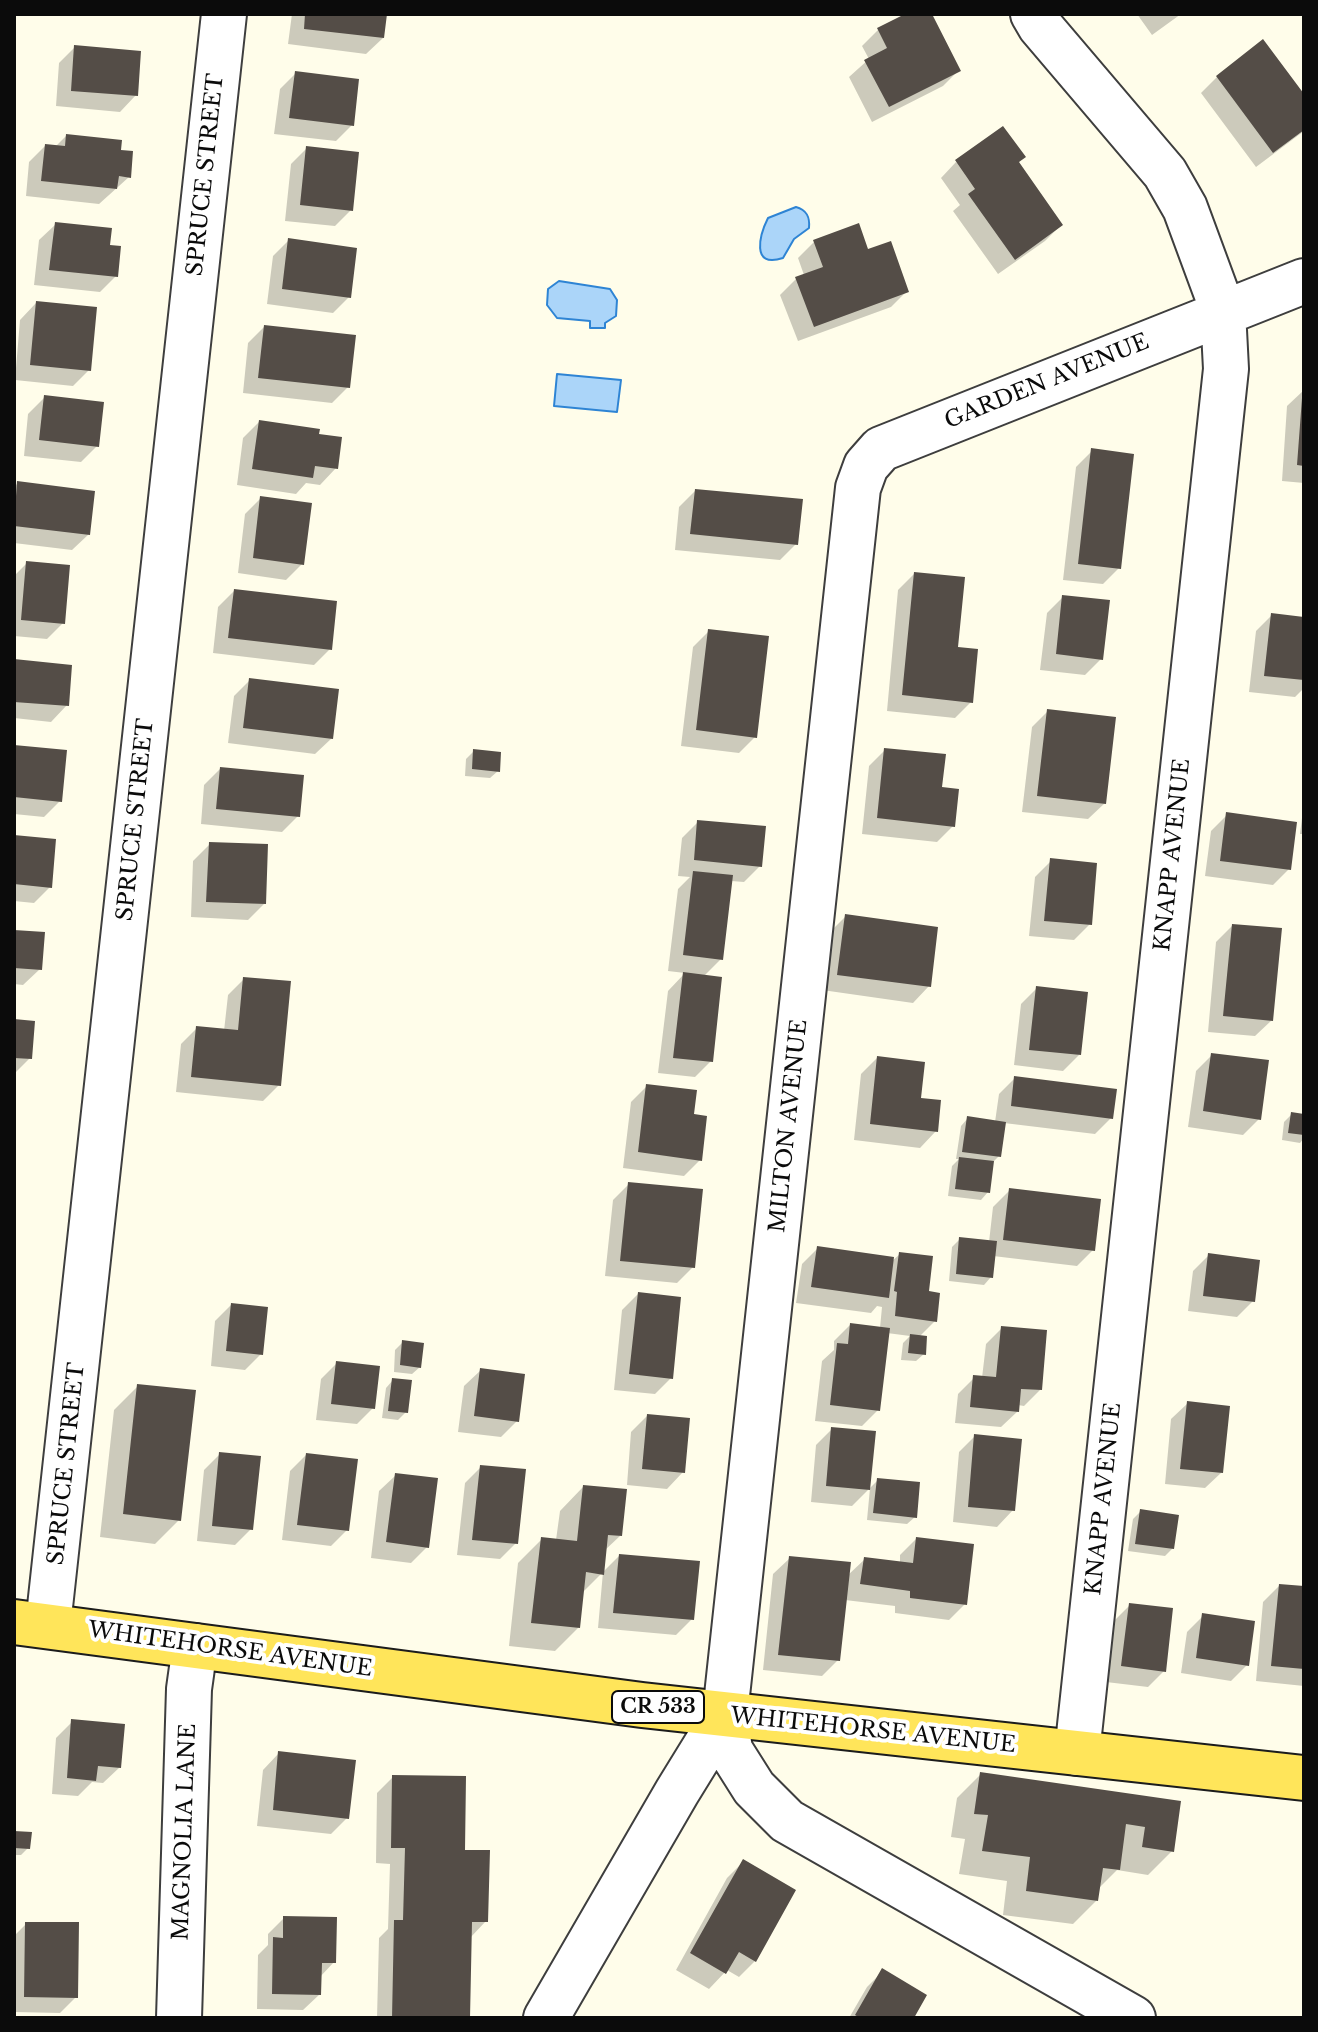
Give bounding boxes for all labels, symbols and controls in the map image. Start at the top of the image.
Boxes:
street label: SPRUCE STREET [182,72,230,278]
street label: GARDEN AVENUE [941,329,1153,435]
street label: SPRUCE STREET [112,717,160,923]
street label: KNAPP AVENUE [1150,757,1196,953]
street label: MILTON AVENUE [765,1018,813,1234]
street label: SPRUCE STREET [43,1361,91,1567]
street label: KNAPP AVENUE [1081,1401,1127,1597]
street label: WHITEHORSE AVENUE [86,1617,374,1683]
road number: CR 533 [612,1691,704,1723]
street label: WHITEHORSE AVENUE [729,1703,1017,1759]
street label: MAGNOLIA LANE [168,1723,202,1941]

